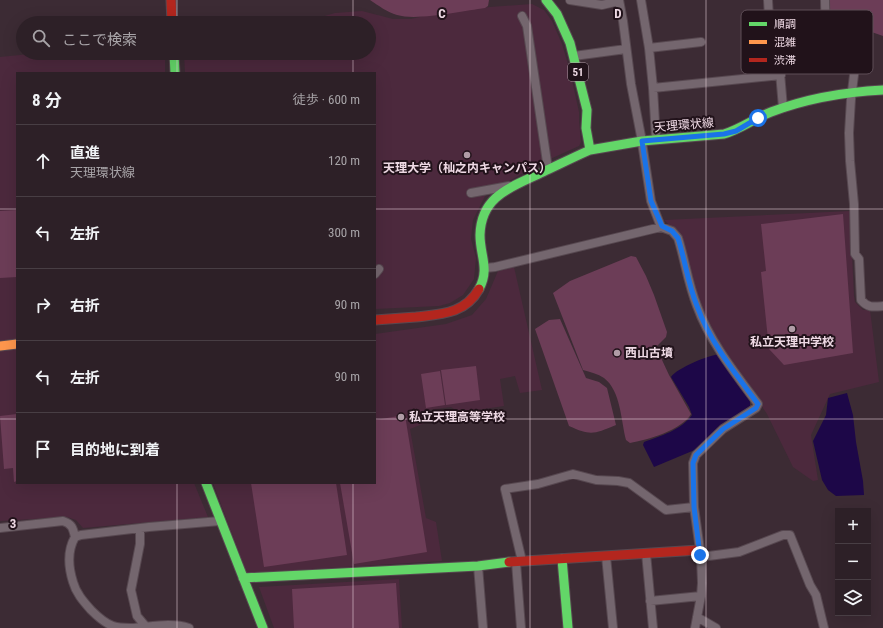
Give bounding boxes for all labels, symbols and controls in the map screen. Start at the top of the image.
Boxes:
text: C [438,6,446,21]
text: D [614,6,622,21]
legend [741,10,873,74]
search box [16,16,376,60]
text: 順調 [774,18,796,31]
icon: search [30,27,52,49]
text: ここで検索 [62,31,137,49]
text: 混雑 [774,36,796,49]
text: 渋滞 [774,54,796,67]
road number: 51 [568,63,588,81]
text: 8 分 [32,90,62,110]
text: 徒歩 · 600 m [293,92,360,107]
route start [749,109,767,127]
street label: 天理環状線 [653,115,715,135]
text: 直進 [70,144,100,162]
icon: ahead [32,150,54,172]
marker: 天理大学（杣之内キャンパス） [462,150,472,160]
text: 120 m [328,153,360,168]
place label: 天理大学（杣之内キャンパス） [383,161,551,175]
text: 天理環状線 [70,165,135,180]
icon: left [32,222,54,244]
text: 左折 [70,225,100,243]
text: 300 m [328,225,360,240]
icon: right [32,294,54,316]
text: 右折 [70,297,100,315]
text: 90 m [334,297,360,312]
marker: 私立天理中学校 [787,324,797,334]
place label: 私立天理中学校 [750,335,834,349]
place label: 西山古墳 [625,346,673,360]
marker: 西山古墳 [612,348,622,358]
icon: left [32,366,54,388]
text: 左折 [70,369,100,387]
text: 90 m [334,369,360,384]
place label: 私立天理高等学校 [409,410,505,424]
marker: 私立天理高等学校 [396,412,406,422]
icon: arrive [32,438,54,460]
text: 目的地に到着 [70,441,160,459]
map controls [835,508,871,616]
button: + [835,508,871,544]
text: 3 [10,516,16,531]
button: − [835,544,871,580]
route end [691,546,709,564]
button: layers [835,580,871,616]

